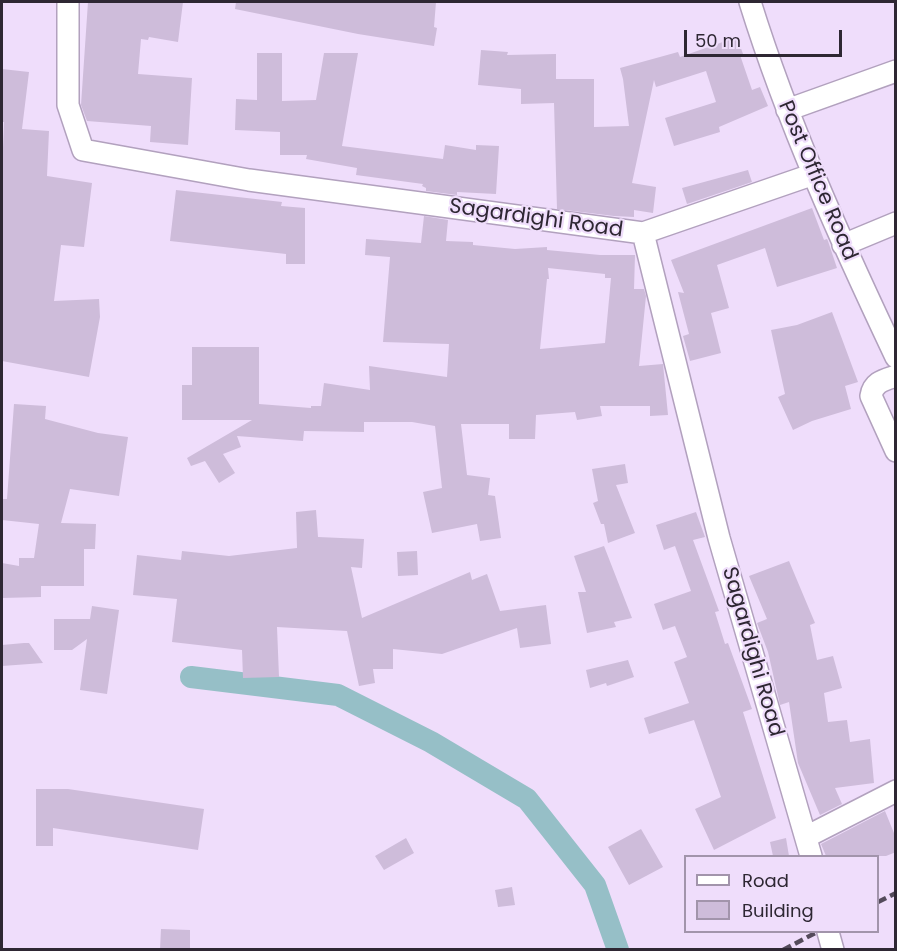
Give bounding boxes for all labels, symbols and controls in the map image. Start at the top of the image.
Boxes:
scale bar [687,18,844,56]
text: 50 m [695,28,741,53]
street label: Post Office Road [772,97,862,265]
street label: Sagardighi Road [448,194,624,244]
street label: Sagardighi Road [716,564,788,740]
legend [684,855,879,933]
text: Road [742,868,789,893]
text: Building [742,898,814,923]

